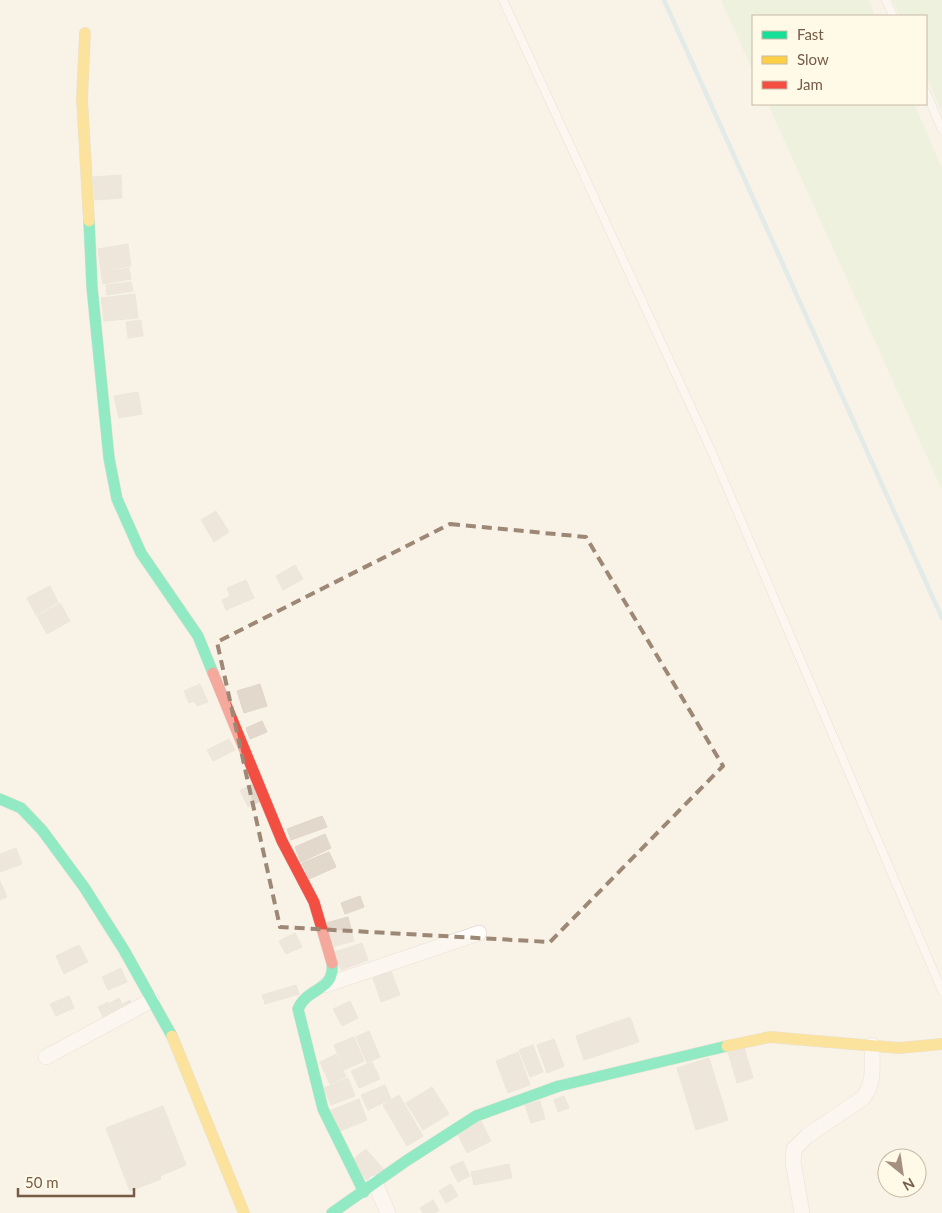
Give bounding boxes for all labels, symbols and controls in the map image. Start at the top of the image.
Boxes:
legend [752,15,927,105]
text: Fast [797,25,824,43]
text: Slow [797,50,829,68]
text: Jam [797,75,823,93]
north arrow [877,1148,927,1198]
scale bar [18,1166,134,1198]
text: 50 m [25,1173,59,1191]
text: N [900,1175,918,1195]

